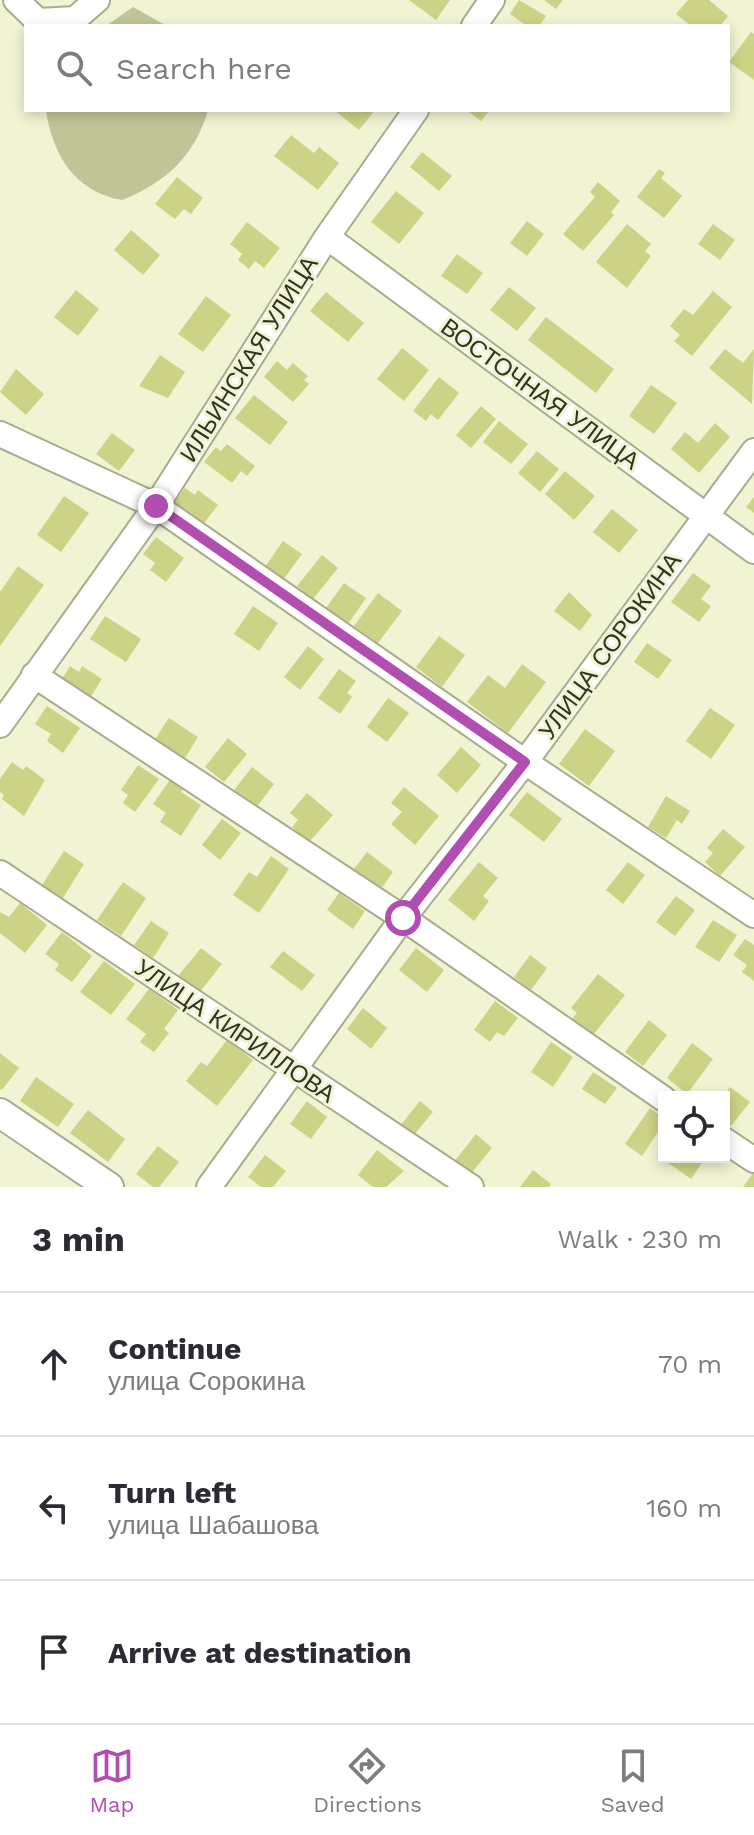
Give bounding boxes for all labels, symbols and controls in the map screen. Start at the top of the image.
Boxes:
search box [24,24,730,112]
icon: search [52,46,96,90]
text: Search here [116,51,292,86]
street label: ИЛЬИНСКАЯ УЛИЦА [174,251,324,467]
street label: ВОСТОЧНАЯ УЛИЦА [435,313,645,475]
route end [138,488,174,524]
street label: УЛИЦА СОРОКИНА [533,547,687,745]
route start [385,900,421,936]
street label: УЛИЦА КИРИЛЛОВА [130,954,340,1108]
map controls [658,1091,730,1163]
button: locate [658,1091,730,1163]
text: 3 min [32,1219,125,1259]
text: Walk · 230 m [557,1224,722,1254]
text: Continue [108,1331,241,1366]
icon: ahead [32,1342,76,1386]
text: 70 m [658,1349,722,1379]
text: улица Сорокина [108,1366,305,1396]
text: Turn left [108,1475,236,1510]
icon: left [32,1486,76,1530]
text: 160 m [646,1493,722,1523]
text: улица Шабашова [108,1510,319,1540]
icon: arrive [32,1630,76,1674]
text: Arrive at destination [108,1635,412,1670]
tab: Map [89,1744,134,1817]
tab: Directions [313,1744,422,1817]
tab: Saved [601,1744,665,1817]

